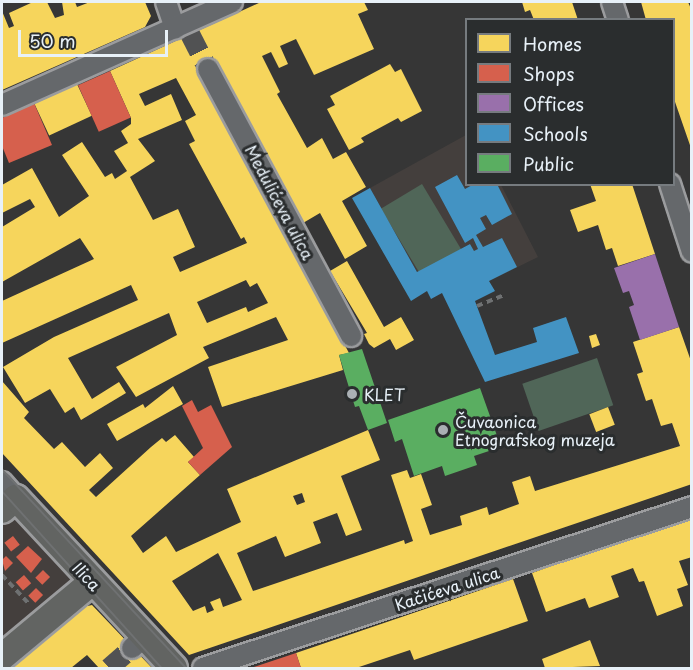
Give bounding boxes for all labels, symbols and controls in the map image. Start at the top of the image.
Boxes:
scale bar [21,18,171,56]
legend [465,18,675,186]
text: 50 m [29,27,76,54]
text: Homes [523,30,581,57]
text: Shops [523,60,574,87]
text: Offices [523,90,584,117]
text: Schools [523,120,588,147]
street label: Medulićeva ulica [242,141,318,263]
text: Public [523,150,574,177]
place label: KLET [364,384,405,404]
marker: KLET [345,387,359,401]
place label: Čuvaonica Etnografskog muzeja [455,411,616,449]
marker: Čuvaonica Etnografskog muzeja [436,423,450,437]
street label: Ilica [69,558,105,594]
street label: Kačićeva ulica [392,562,502,614]

